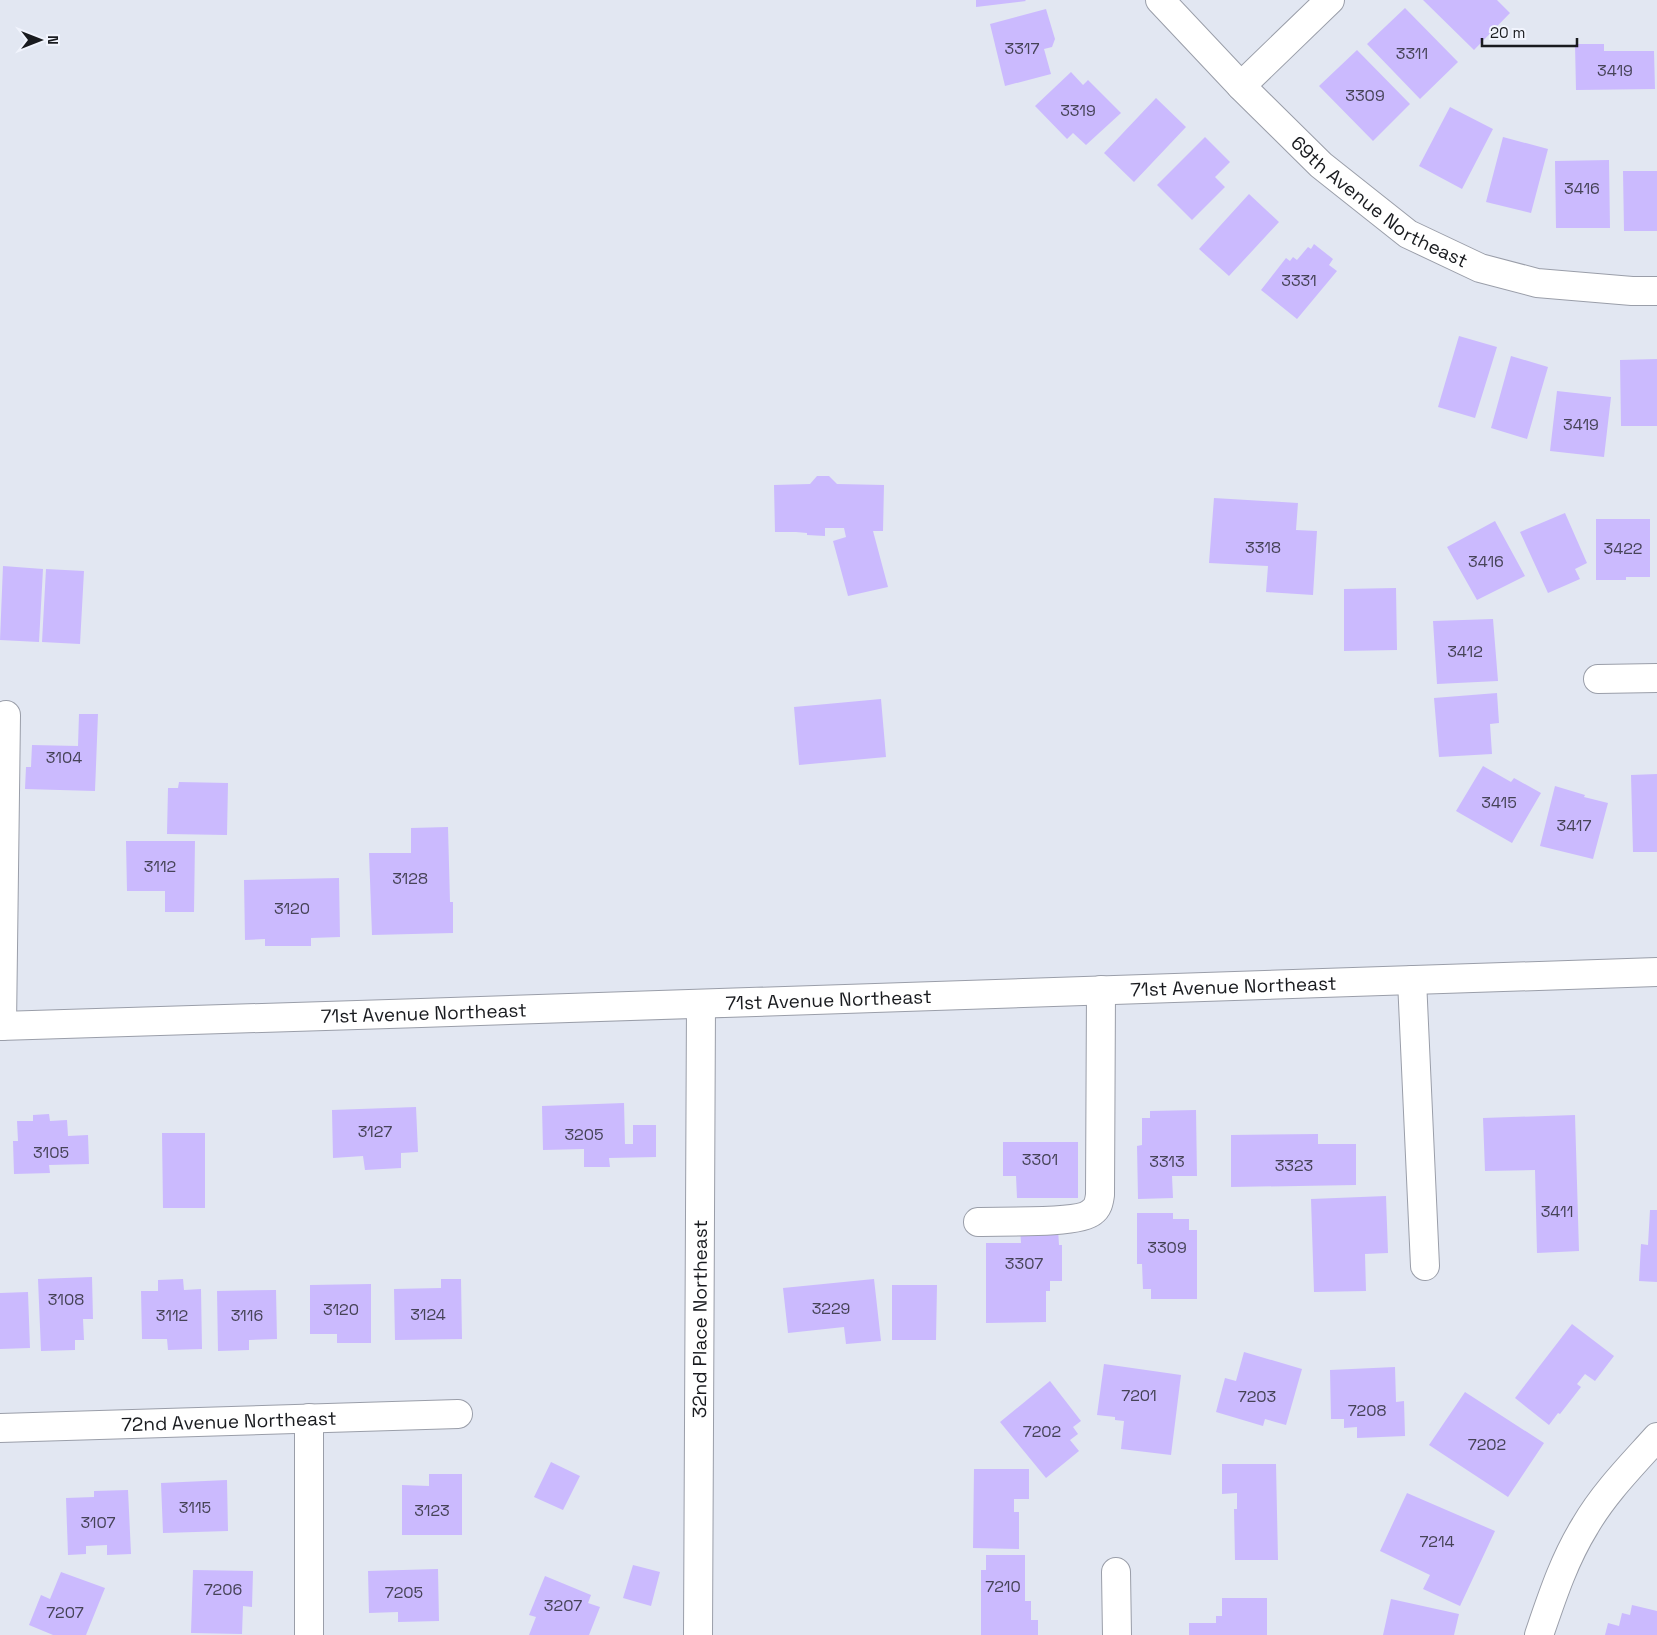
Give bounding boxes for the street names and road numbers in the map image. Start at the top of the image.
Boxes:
street label: 69th Avenue Northeast [1286,130,1472,273]
street label: 71st Avenue Northeast [1130,970,1337,1002]
street label: 71st Avenue Northeast [725,984,932,1015]
street label: 71st Avenue Northeast [320,997,527,1029]
street label: 32nd Place Northeast [687,1220,712,1418]
street label: 72nd Avenue Northeast [121,1405,337,1437]

